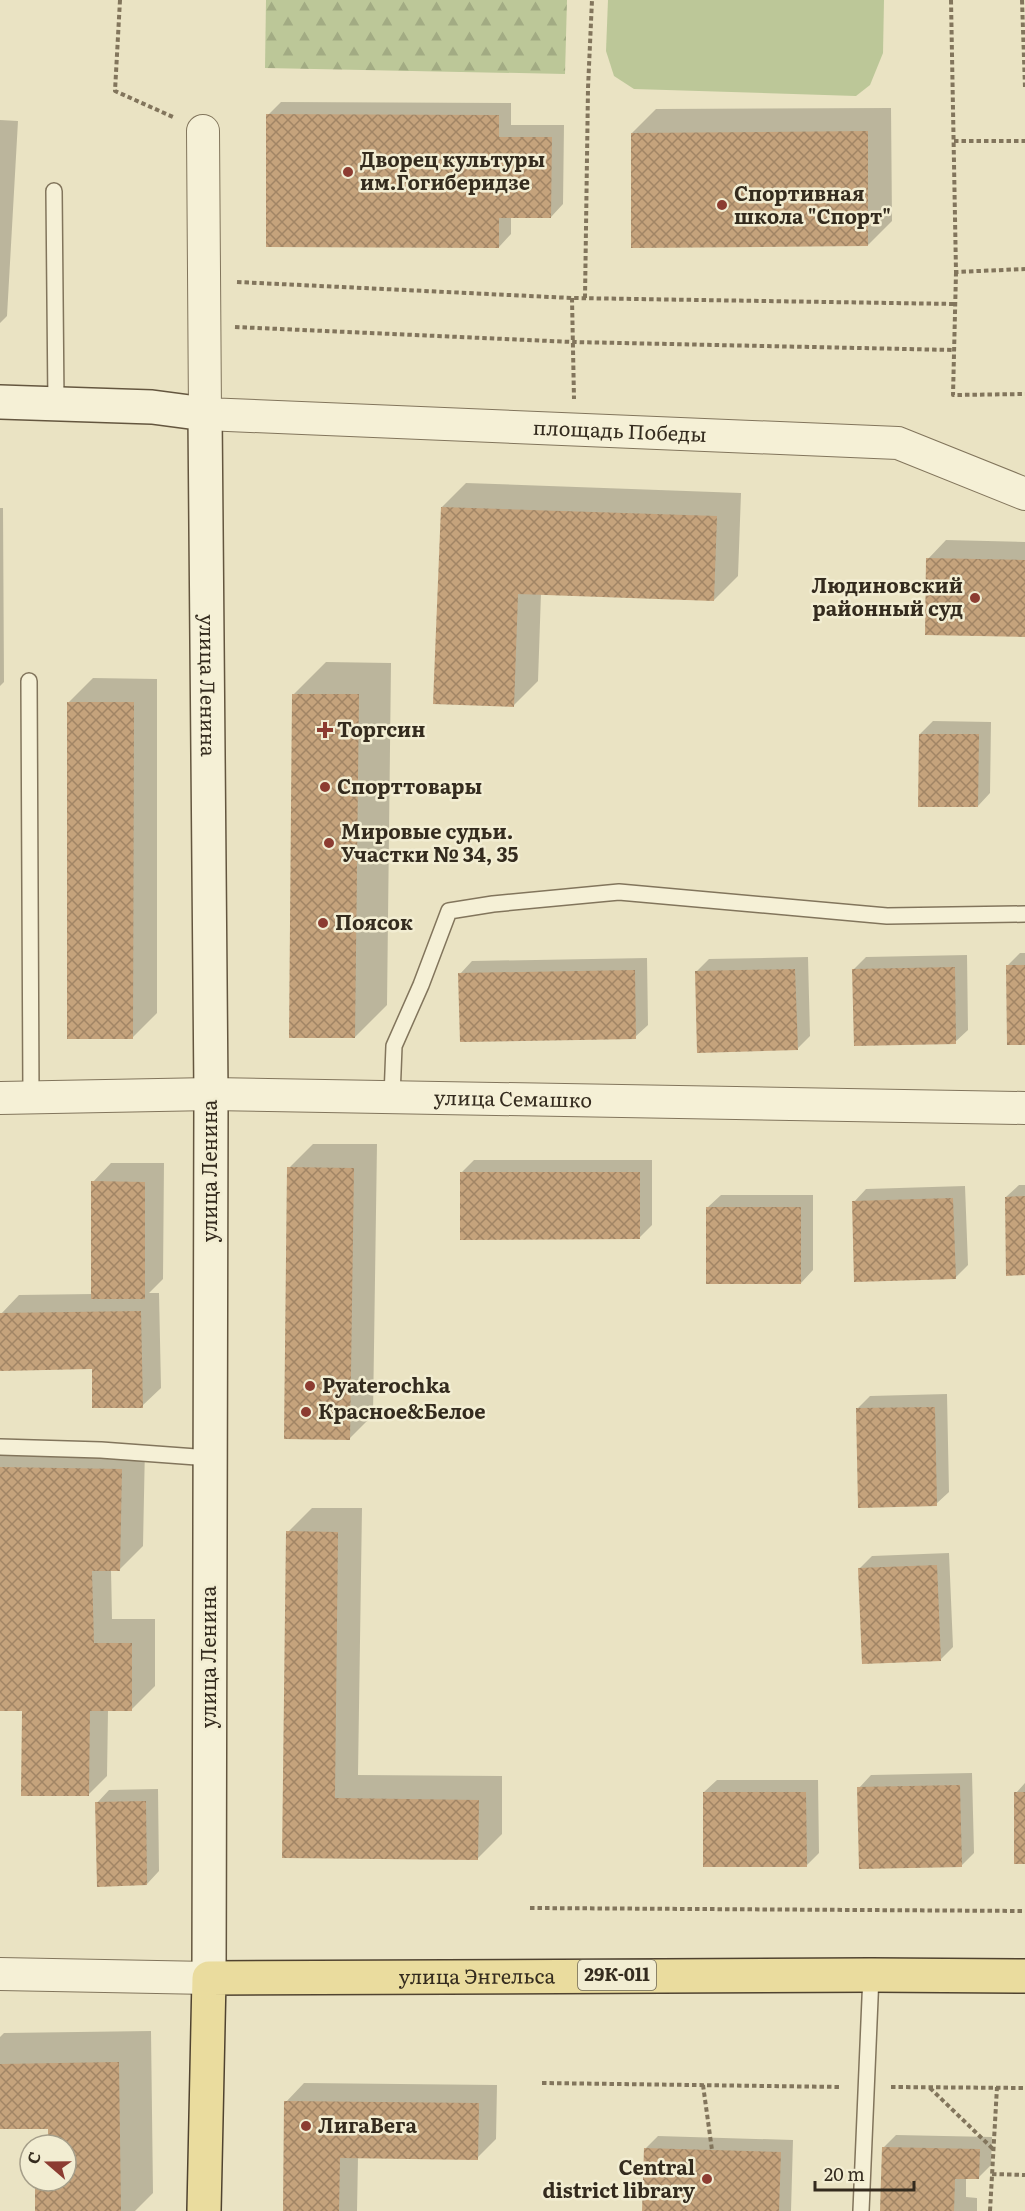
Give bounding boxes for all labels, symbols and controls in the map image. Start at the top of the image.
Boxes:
place label: Дворец культуры им.Гогиберидзе [360,143,545,196]
marker: Дворец культуры им.Гогиберидзе [341,165,355,179]
place label: Спортивная школа "Спорт" [734,177,891,230]
marker: Спортивная школа "Спорт" [715,198,729,212]
street label: площадь Победы [532,411,707,448]
place label: Людиновский районный суд [812,569,963,622]
marker: Людиновский районный суд [968,591,982,605]
street label: улица Ленина [194,614,225,757]
place label: Торгсин [337,713,425,743]
marker: Торгсин [318,723,332,737]
place label: Спорттовары [337,770,482,800]
marker: Спорттовары [318,780,332,794]
place label: Мировые судьи. Участки № 34, 35 [341,815,518,868]
marker: Мировые судьи. Участки № 34, 35 [322,836,336,850]
place label: Поясок [335,906,413,936]
marker: Поясок [316,916,330,930]
street label: улица Семашко [434,1081,592,1114]
street label: улица Ленина [193,1099,223,1242]
place label: Pyaterochka [322,1369,451,1399]
marker: Pyaterochka [303,1379,317,1393]
place label: Красное&Белое [318,1395,486,1425]
marker: Красное&Белое [299,1405,313,1419]
street label: улица Ленина [192,1585,222,1728]
street label: улица Энгельса [399,1959,555,1990]
road number: 29К-011 [578,1960,656,1990]
place label: ЛигаВега [318,2109,417,2139]
marker: ЛигаВега [299,2119,313,2133]
north arrow [18,2133,78,2193]
text: С [20,2148,46,2167]
place label: Central district library [542,2151,696,2204]
scale bar [815,2154,914,2192]
text: 20 m [824,2160,865,2187]
marker: Central district library [700,2172,714,2186]

